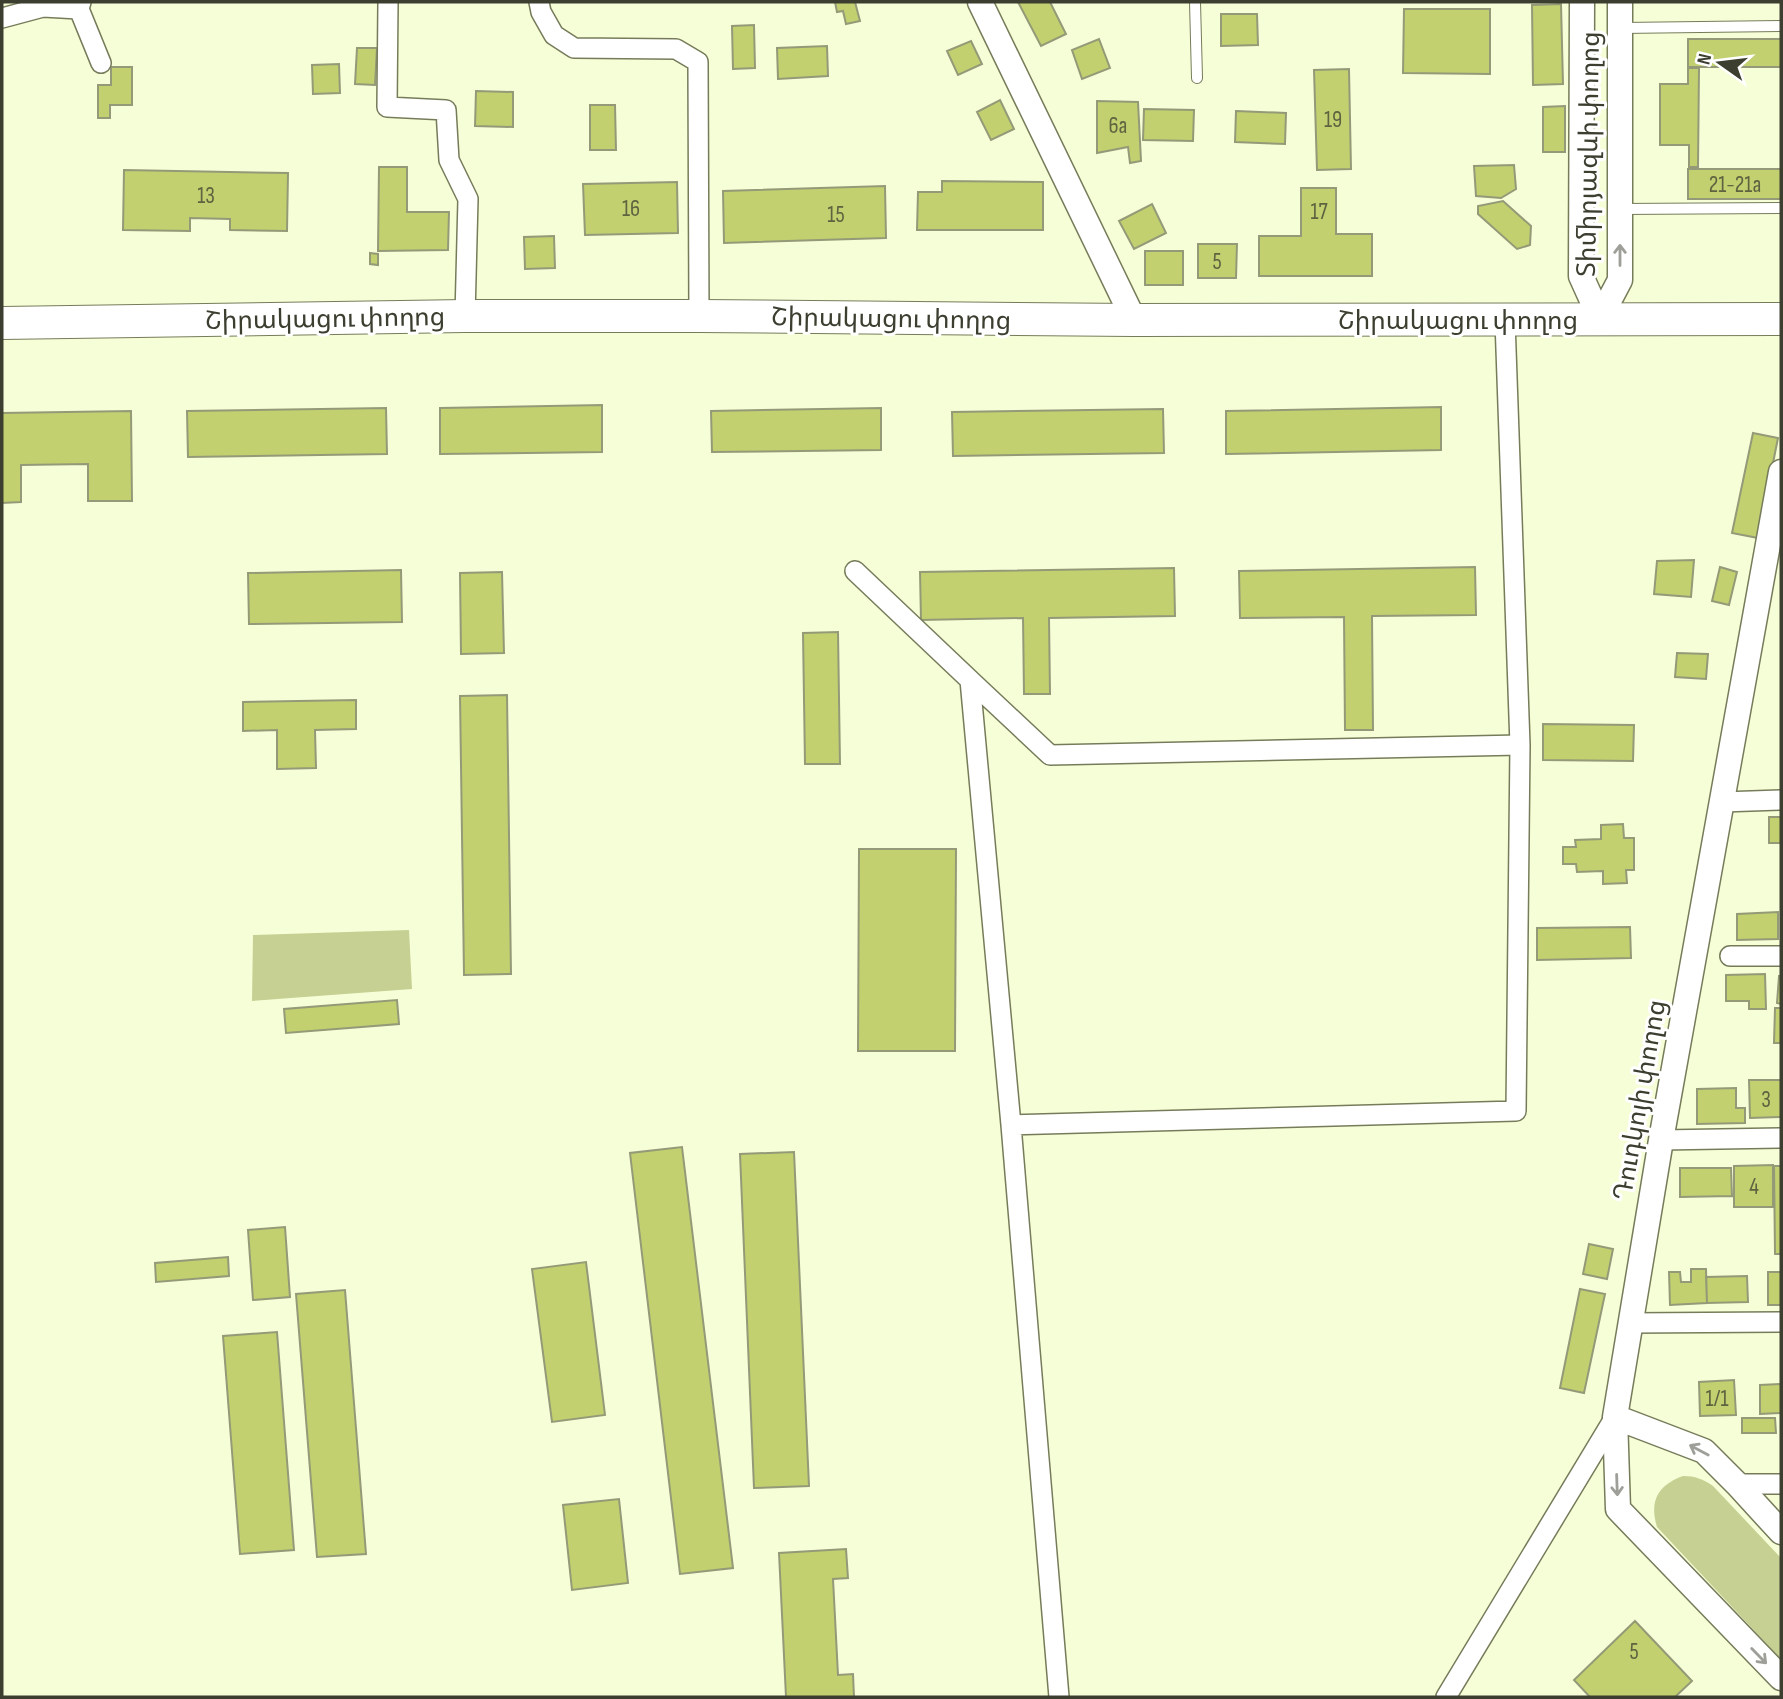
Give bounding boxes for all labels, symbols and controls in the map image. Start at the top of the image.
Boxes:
north arrow [1685,28,1755,98]
street label: Տիմիրյազևի փողոց [1572,31,1607,277]
text: N [1693,52,1717,67]
house number: 19 [1324,106,1342,134]
house number: 6a [1109,112,1127,140]
house number: 21-21a [1709,171,1761,199]
house number: 13 [197,182,215,210]
house number: 16 [622,195,640,223]
house number: 17 [1310,198,1328,226]
house number: 15 [827,201,845,229]
one-way arrow [1613,244,1627,267]
house number: 5 [1212,248,1222,276]
street label: Շիրակացու փողոց [205,302,445,337]
street label: Շիրակացու փողոց [771,302,1011,337]
street label: Շիրակացու փողոց [1338,306,1578,337]
street label: Դուդկոյի փողոց [1608,997,1673,1203]
house number: 3 [1761,1086,1771,1114]
house number: 4 [1749,1173,1759,1201]
house number: 1/1 [1705,1385,1729,1413]
one-way arrow [1689,1443,1709,1457]
one-way arrow [1611,1473,1624,1496]
house number: 5 [1629,1638,1639,1666]
one-way arrow [1751,1647,1768,1664]

